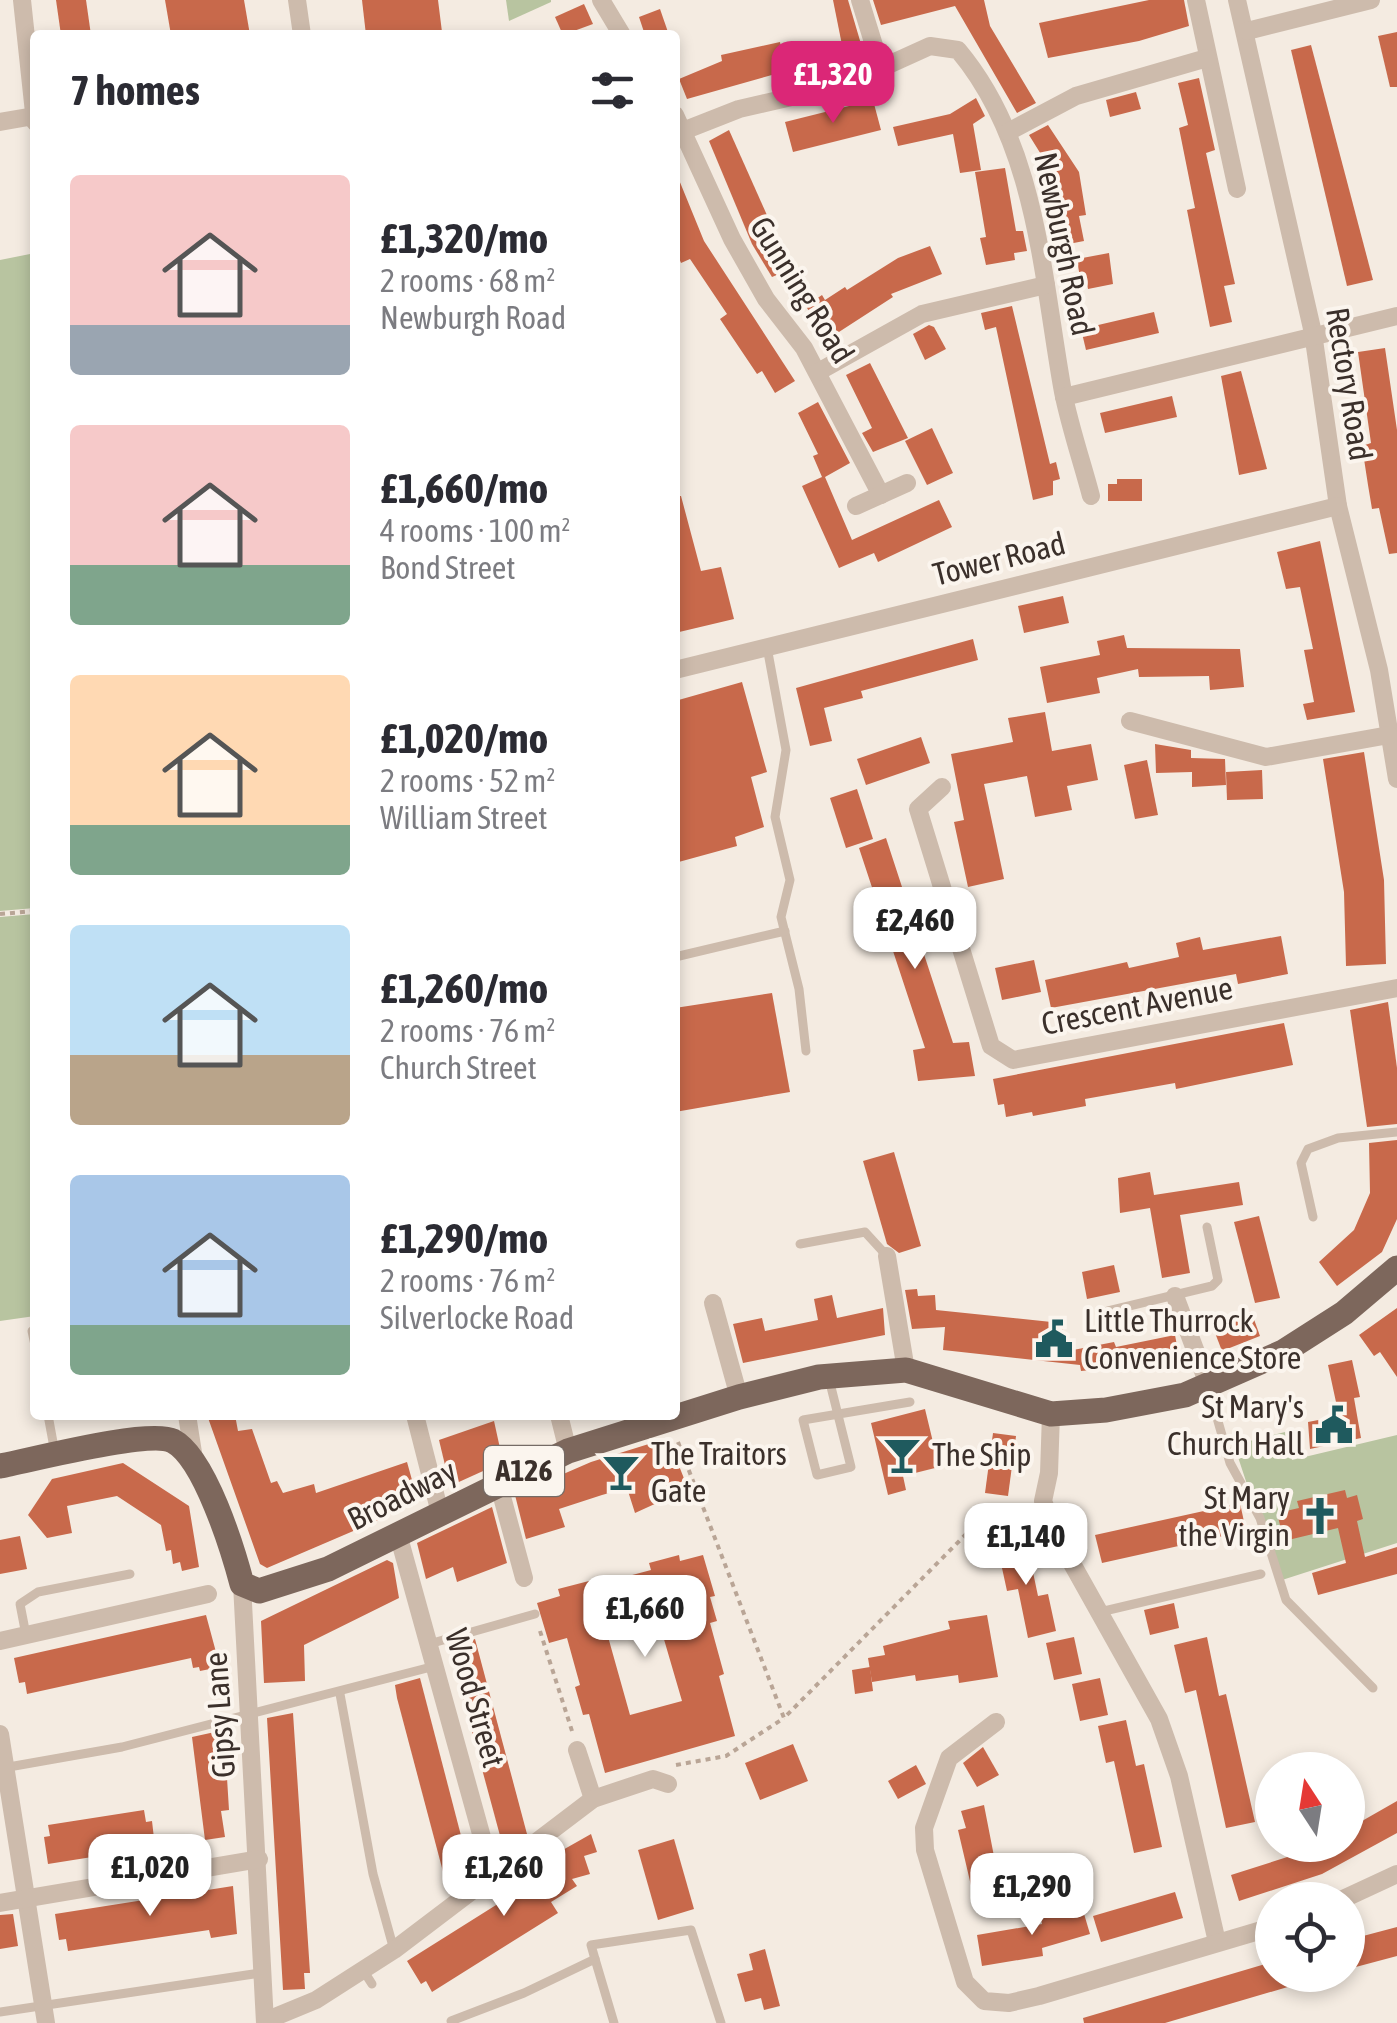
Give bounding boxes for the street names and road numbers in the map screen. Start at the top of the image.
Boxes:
street label: Newburgh Road [1027,149,1102,339]
street label: Gunning Road [743,210,862,370]
street label: Rectory Road [1319,305,1380,463]
street label: Tower Road [929,524,1069,593]
street label: Crescent Avenue [1038,969,1236,1042]
road number: A126 [484,1446,564,1496]
street label: Broadway [341,1452,462,1537]
street label: Wood Street [438,1624,513,1771]
street label: Gipsy Lane [197,1651,242,1779]

